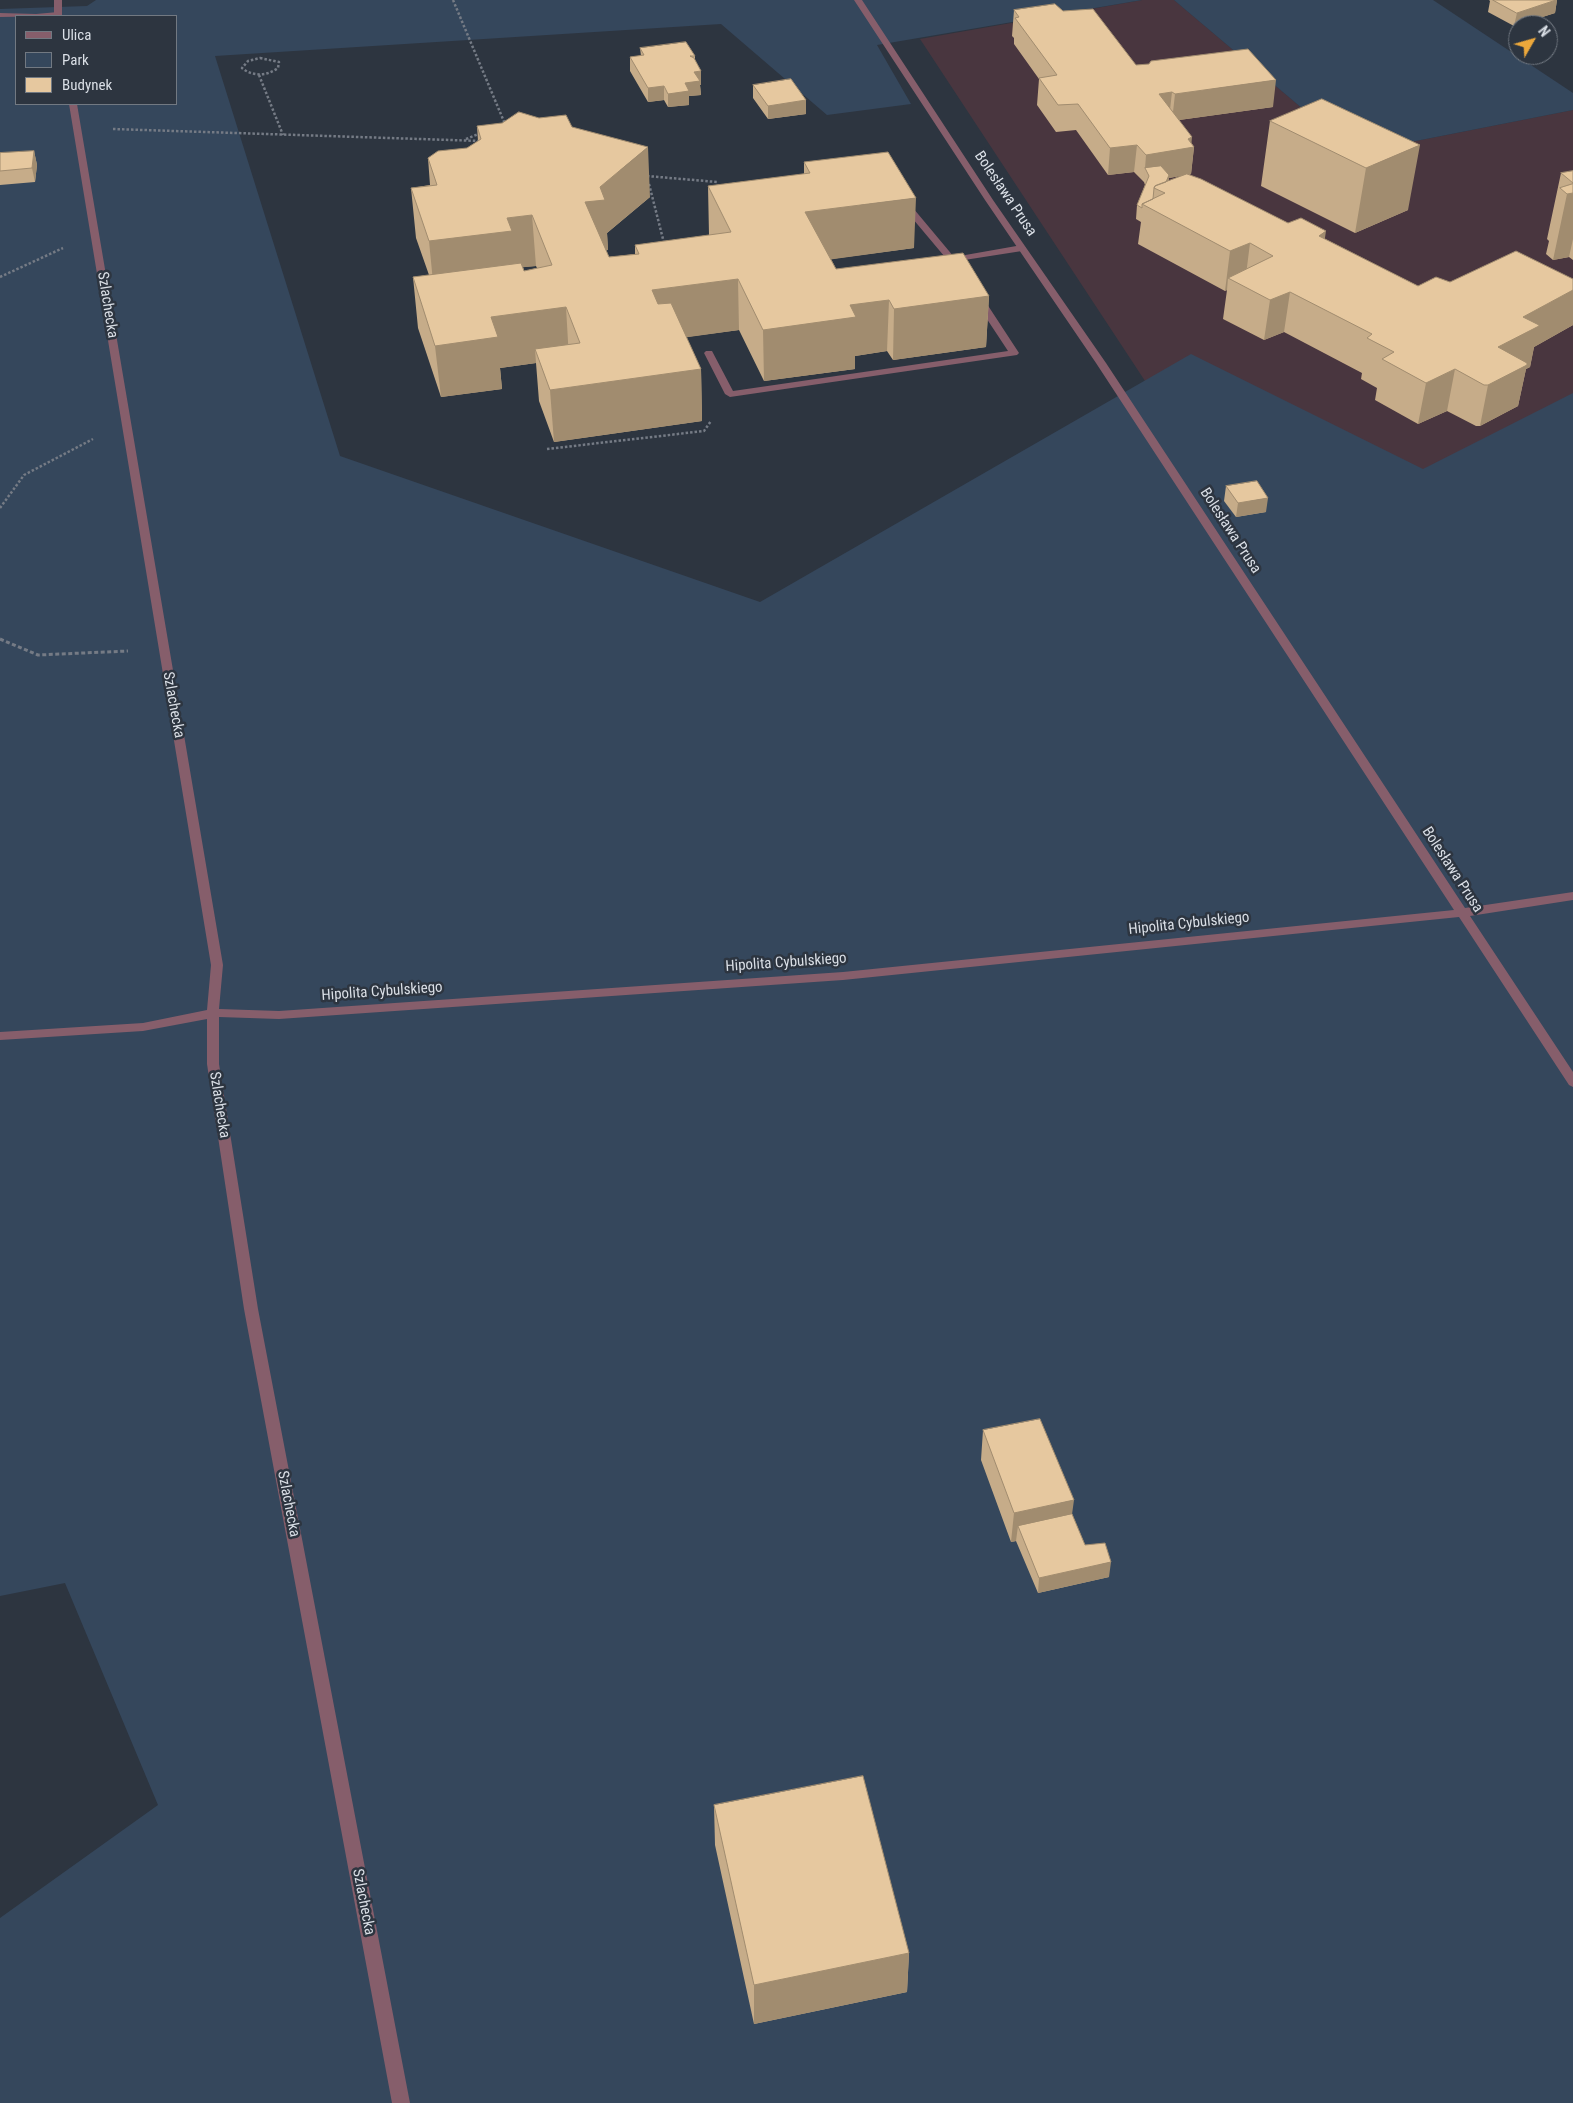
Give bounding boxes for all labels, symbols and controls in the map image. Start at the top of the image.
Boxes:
legend [15,15,178,105]
north arrow [1508,15,1558,65]
text: N [1535,23,1553,40]
text: Ulica [62,26,91,44]
text: Park [62,51,89,69]
text: Budynek [62,76,112,94]
street label: Bolesława Prusa [970,148,1040,240]
street label: Szlachecka [93,270,121,340]
street label: Bolesława Prusa [1196,485,1264,577]
street label: Szlachecka [158,670,188,740]
street label: Bolesława Prusa [1418,824,1486,916]
street label: Hipolita Cybulskiego [1128,909,1250,939]
street label: Hipolita Cybulskiego [725,950,847,976]
street label: Hipolita Cybulskiego [321,979,443,1005]
street label: Szlachecka [205,1070,233,1140]
street label: Szlachecka [273,1469,303,1539]
street label: Szlachecka [348,1867,378,1937]

